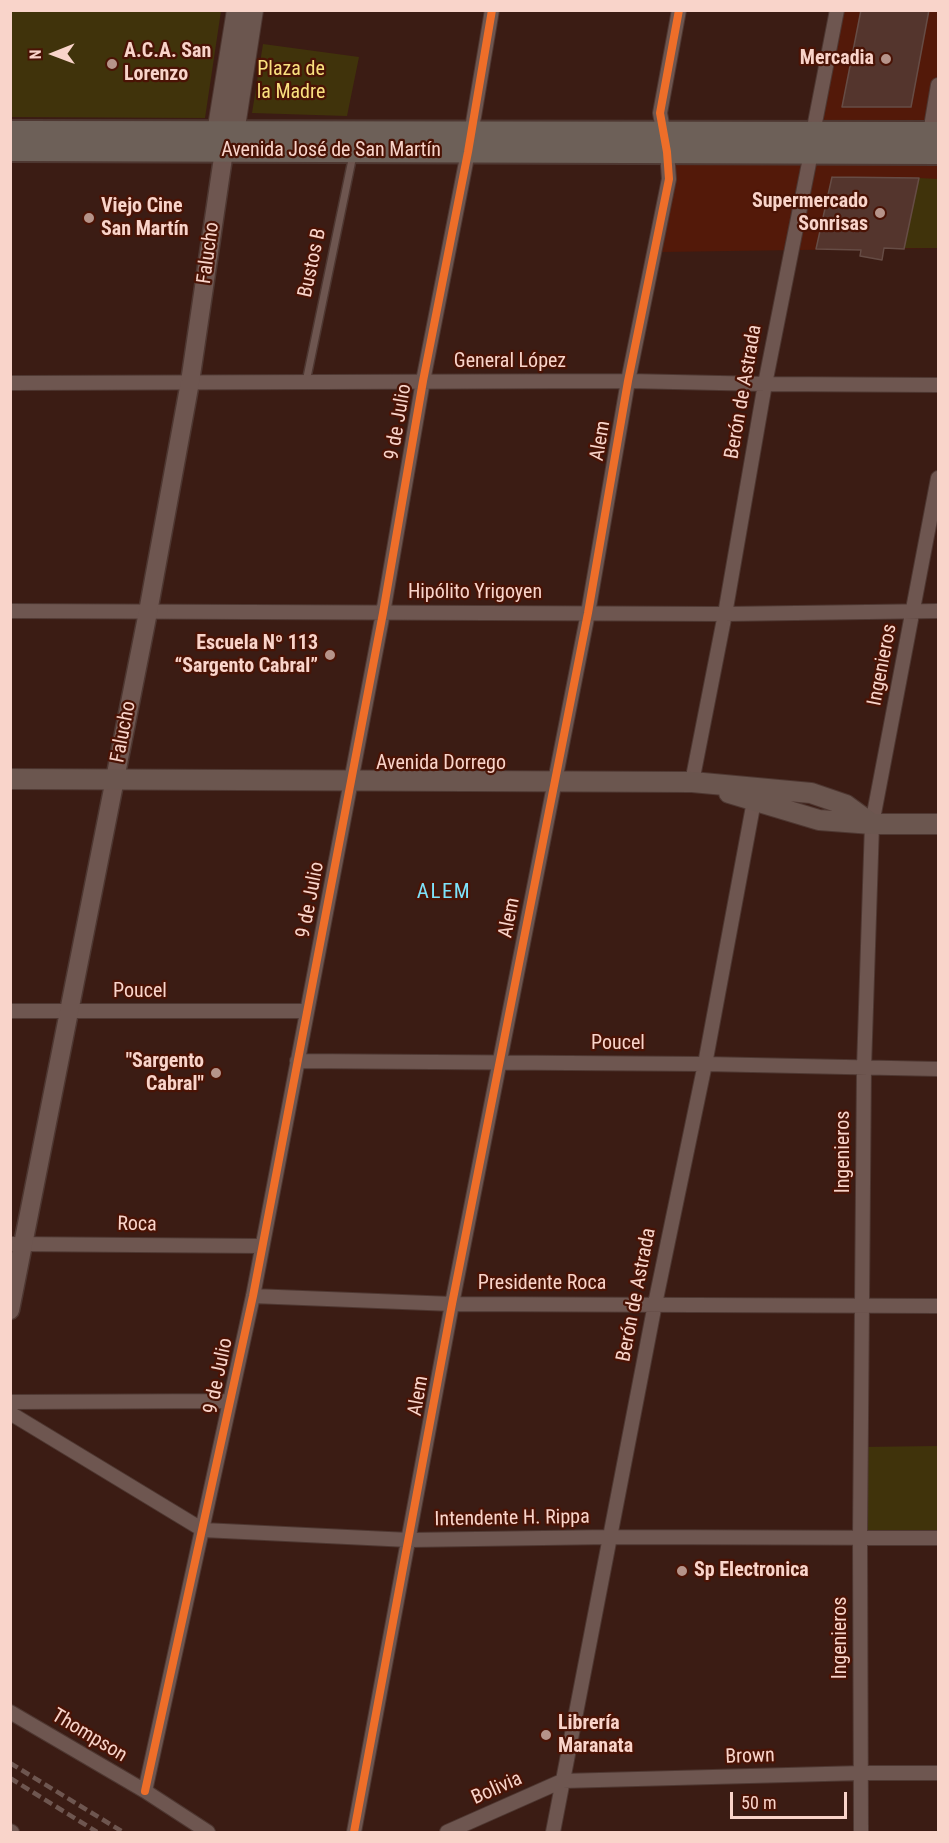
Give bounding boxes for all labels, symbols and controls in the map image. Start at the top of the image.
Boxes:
north arrow [24,24,84,84]
place label: A.C.A. San Lorenzo [124,40,211,87]
place label: Mercadia [800,47,874,71]
text: N [26,49,45,59]
marker: Mercadia [879,52,893,66]
marker: A.C.A. San Lorenzo [105,57,119,71]
park label: Plaza de la Madre [257,58,325,105]
street label: Avenida José de San Martín [221,139,441,163]
place label: Supermercado Sonrisas [752,190,868,237]
place label: Viejo Cine San Martín [101,195,189,242]
marker: Supermercado Sonrisas [873,206,887,220]
marker: Viejo Cine San Martín [82,211,96,225]
street label: Falucho [193,221,225,285]
street label: Bustos B [294,226,332,300]
street label: Berón de Astrada [720,323,768,461]
street label: General López [454,350,566,374]
street label: 9 de Julio [381,382,417,462]
street label: Alem [586,419,616,463]
street label: Hipólito Yrigoyen [408,581,542,605]
street label: Ingenieros [863,622,903,708]
place label: Escuela Nº 113 “Sargento Cabral” [174,632,318,679]
marker: Escuela Nº 113 “Sargento Cabral” [323,648,337,662]
street label: Falucho [106,699,142,765]
street label: Avenida Dorrego [376,752,506,776]
street label: 9 de Julio [292,860,330,940]
district label: ALEM [417,880,471,906]
street label: Alem [494,896,526,940]
street label: Poucel [113,980,167,1004]
street label: Poucel [591,1032,645,1056]
place label: "Sargento Cabral" [126,1050,204,1097]
marker: "Sargento Cabral" [209,1066,223,1080]
street label: Ingenieros [832,1111,856,1193]
street label: Roca [117,1213,157,1237]
street label: Berón de Astrada [612,1226,662,1364]
street label: Presidente Roca [478,1272,606,1296]
street label: 9 de Julio [199,1336,239,1416]
street label: Alem [404,1374,434,1418]
street label: Intendente H. Rippa [434,1506,590,1532]
place label: Sp Electronica [694,1559,809,1583]
marker: Sp Electronica [675,1564,689,1578]
street label: Ingenieros [829,1597,853,1679]
street label: Thompson [47,1704,131,1768]
place label: Librería Maranata [558,1712,633,1759]
marker: Librería Maranata [539,1728,553,1742]
street label: Brown [725,1744,775,1770]
street label: Bolivia [468,1767,526,1811]
scale bar [733,1780,850,1818]
text: 50 m [741,1792,776,1813]

